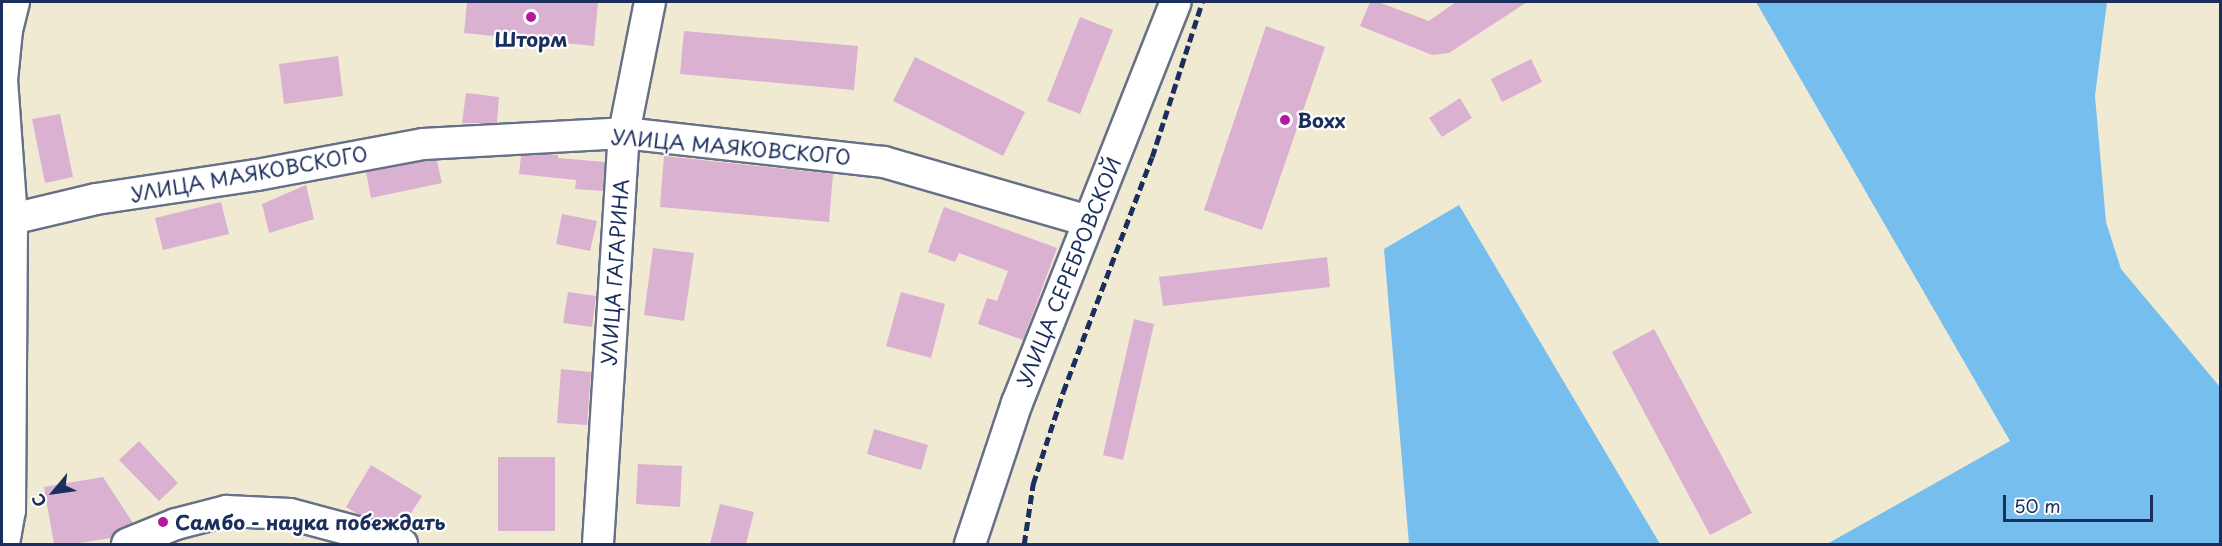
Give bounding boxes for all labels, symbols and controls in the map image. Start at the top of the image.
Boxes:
marker: Шторм [524,10,538,24]
place label: Шторм [494,27,568,51]
place label: Boxx [1297,108,1346,132]
marker: Boxx [1278,113,1292,127]
street label: УЛИЦА МАЯКОВСКОГО [610,125,852,169]
street label: УЛИЦА МАЯКОВСКОГО [128,141,370,207]
street label: УЛИЦА СЕРЕБРОВСКОЙ [1012,153,1126,391]
street label: УЛИЦА ГАГАРИНА [596,177,634,367]
north arrow [24,462,84,522]
scale bar [2006,483,2156,521]
text: С [25,490,52,512]
text: 50 m [2014,492,2061,519]
place label: Самбо - наука побеждать [175,510,449,534]
marker: Самбо - наука побеждать [156,515,170,529]

